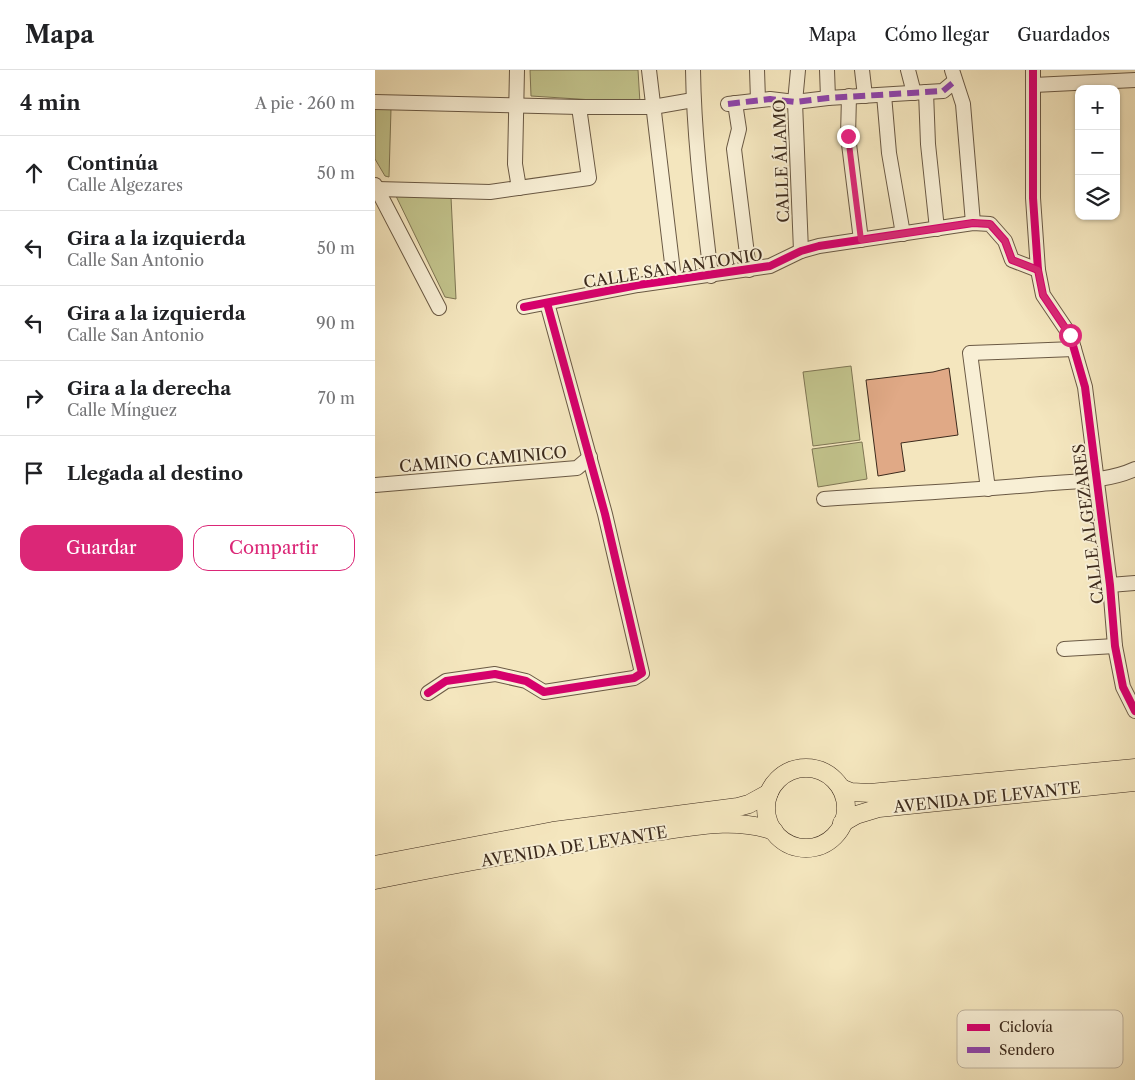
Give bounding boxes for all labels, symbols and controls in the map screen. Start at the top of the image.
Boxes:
text: Mapa [25,20,94,49]
text: Mapa [808,24,857,46]
text: Cómo llegar [885,24,989,46]
text: Guardados [1017,24,1110,46]
map controls [1075,85,1120,220]
button: + [1075,85,1120,130]
text: 4 min [20,90,81,115]
text: A pie · 260 m [255,93,355,113]
street label: CALLE ÁLAMO [769,99,793,223]
route end [837,125,860,148]
button: − [1075,130,1120,175]
text: Continúa [67,152,158,175]
icon: ahead [20,159,48,187]
text: 50 m [317,163,355,183]
text: Calle Algezares [67,175,183,195]
button: layers [1075,175,1120,220]
text: Gira a la izquierda [67,227,246,250]
icon: left [20,234,48,262]
text: 50 m [317,238,355,258]
street label: CALLE SAN ANTONIO [582,244,764,292]
text: Calle San Antonio [67,250,204,270]
text: Gira a la izquierda [67,302,246,325]
icon: left [20,309,48,337]
text: 90 m [316,313,355,333]
route start [1059,324,1082,347]
text: Calle San Antonio [67,325,204,345]
text: Gira a la derecha [67,377,231,400]
icon: right [20,384,48,412]
text: 70 m [318,388,355,408]
text: Calle Mínguez [67,400,177,420]
street label: CAMINO CAMINICO [398,442,568,476]
street label: CALLE ALGEZARES [1068,443,1108,605]
icon: arrive [20,459,48,487]
text: Llegada al destino [67,462,243,485]
button: Guardar [20,525,183,571]
button: Compartir [193,525,355,571]
street label: AVENIDA DE LEVANTE [891,777,1082,817]
street label: AVENIDA DE LEVANTE [478,821,669,871]
legend [957,1010,1123,1068]
text: Ciclovía [999,1018,1054,1036]
text: Sendero [999,1041,1055,1059]

